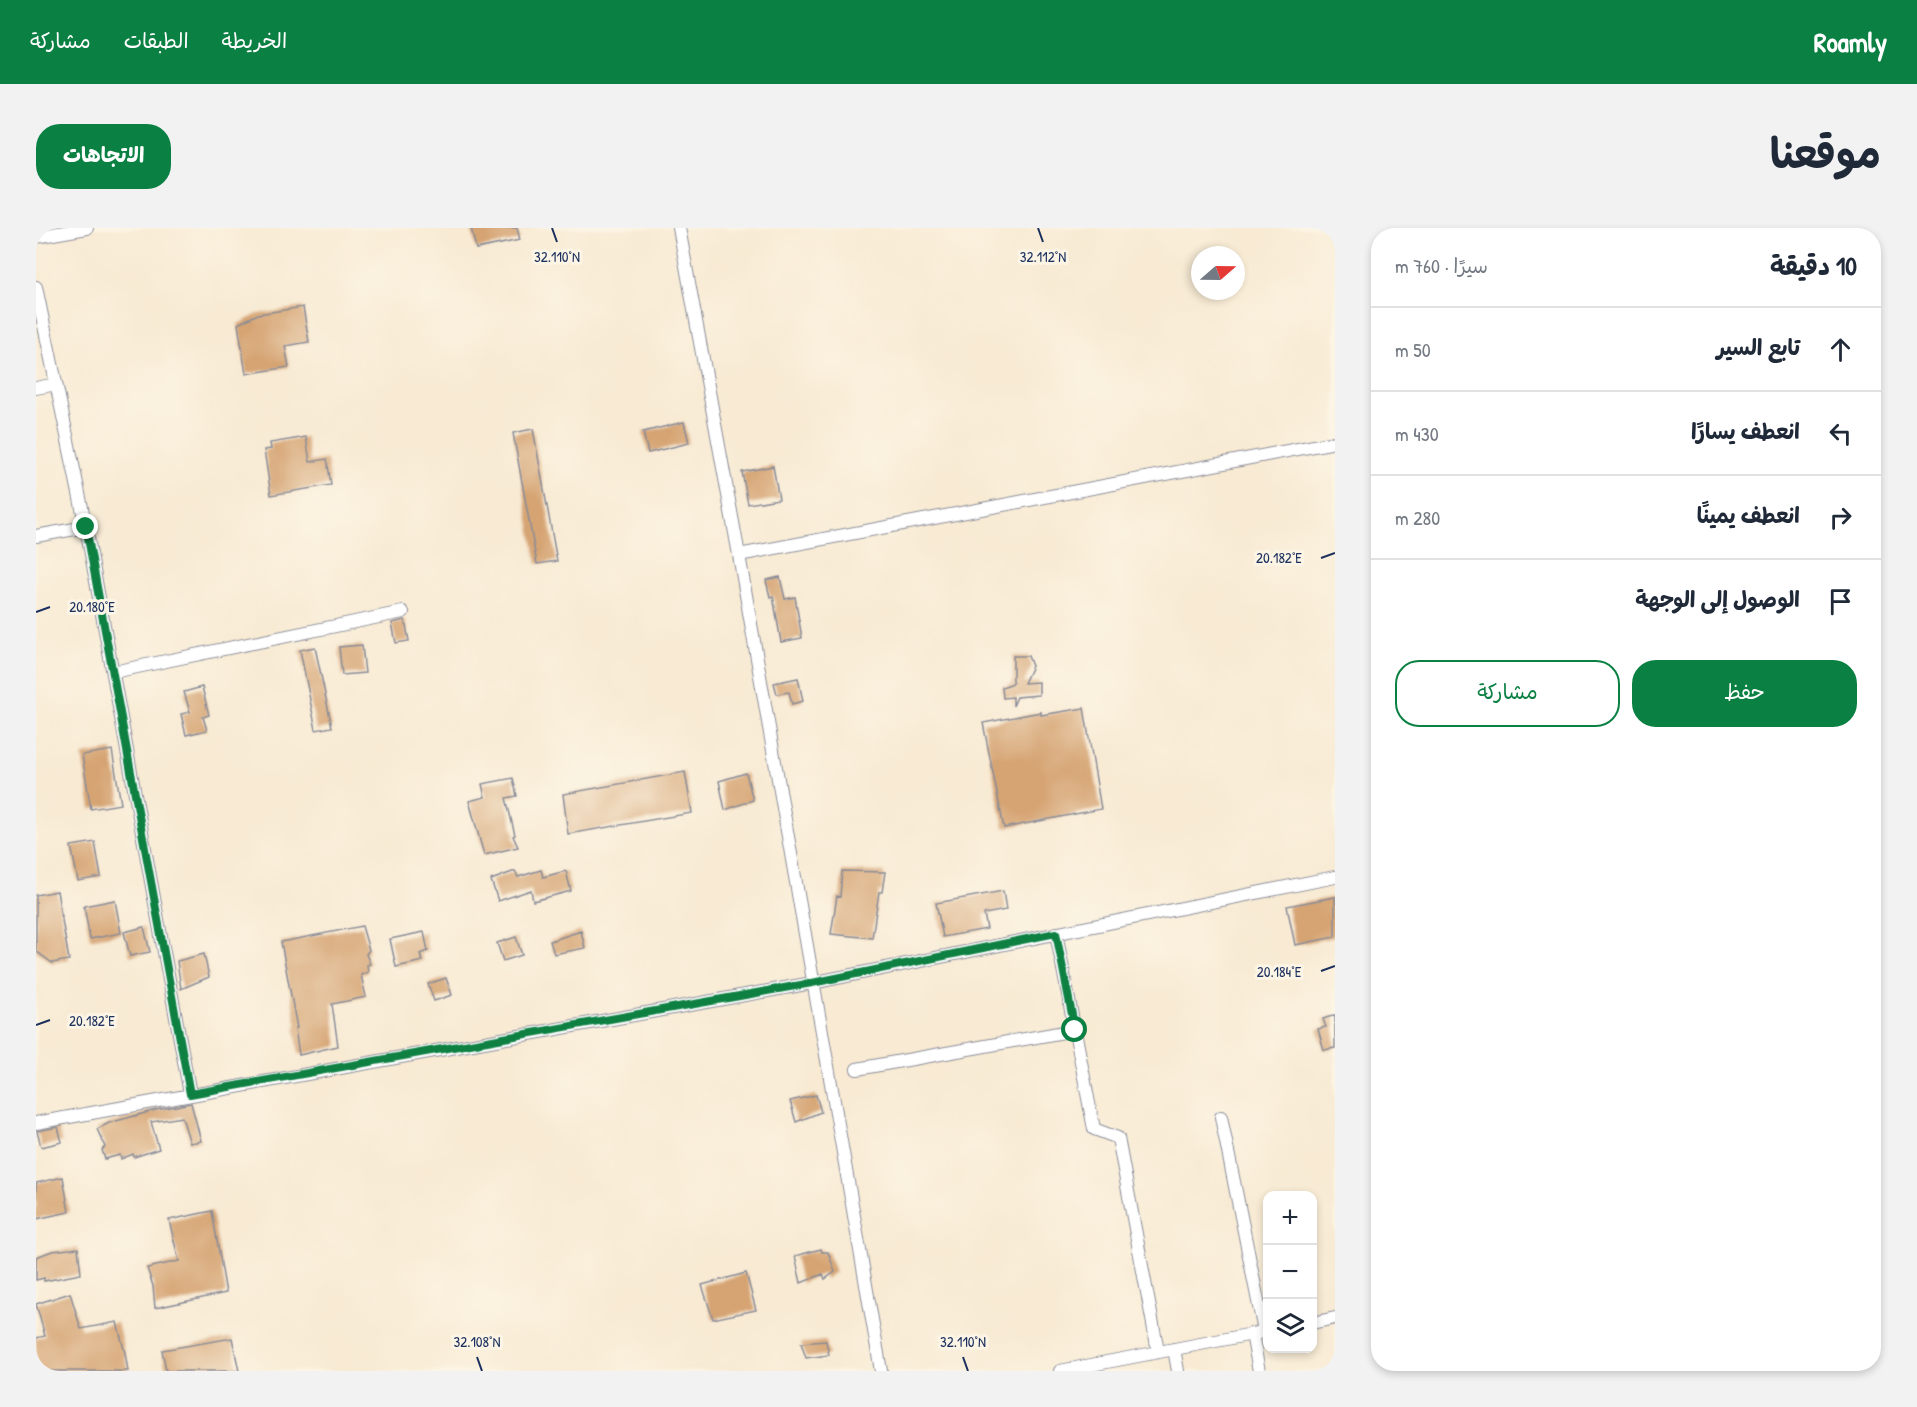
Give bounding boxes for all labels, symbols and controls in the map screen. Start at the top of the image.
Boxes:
text: Roamly [1814,23,1887,61]
text: مشاركة [30,26,91,55]
text: الطبقات [124,26,189,55]
text: الخريطة [222,26,287,55]
button: الاتجاهات [36,124,171,189]
text: موقعنا [1770,124,1881,181]
text: 32.110°N [534,246,580,267]
text: 32.112°N [1020,246,1066,267]
north arrow [1191,246,1245,300]
text: 10 دقيقة [1770,248,1857,283]
text: سيرًا · 760 m [1395,252,1488,279]
text: تابع السير [1717,332,1800,362]
icon: ahead [1824,333,1857,366]
text: 50 m [1395,336,1431,363]
text: انعطف يسارًا [1691,416,1800,446]
icon: left [1824,417,1857,450]
text: 430 m [1395,420,1439,447]
text: انعطف يمينًا [1697,500,1800,530]
icon: right [1824,501,1857,534]
text: 280 m [1395,504,1440,531]
route end [72,513,98,539]
text: 20.182°E [1256,547,1302,568]
text: الوصول إلى الوجهة [1635,584,1800,614]
icon: arrive [1824,585,1857,618]
text: 20.180°E [69,596,115,617]
button: مشاركة [1395,660,1620,727]
button: حفظ [1632,660,1857,727]
text: 20.184°E [1257,961,1302,982]
text: 20.182°E [69,1010,115,1031]
route start [1061,1016,1087,1042]
map controls [1263,1191,1317,1353]
button: + [1263,1191,1317,1245]
button: − [1263,1245,1317,1299]
button: layers [1263,1299,1317,1353]
text: 32.108°N [453,1331,501,1352]
text: 32.110°N [940,1331,986,1352]

